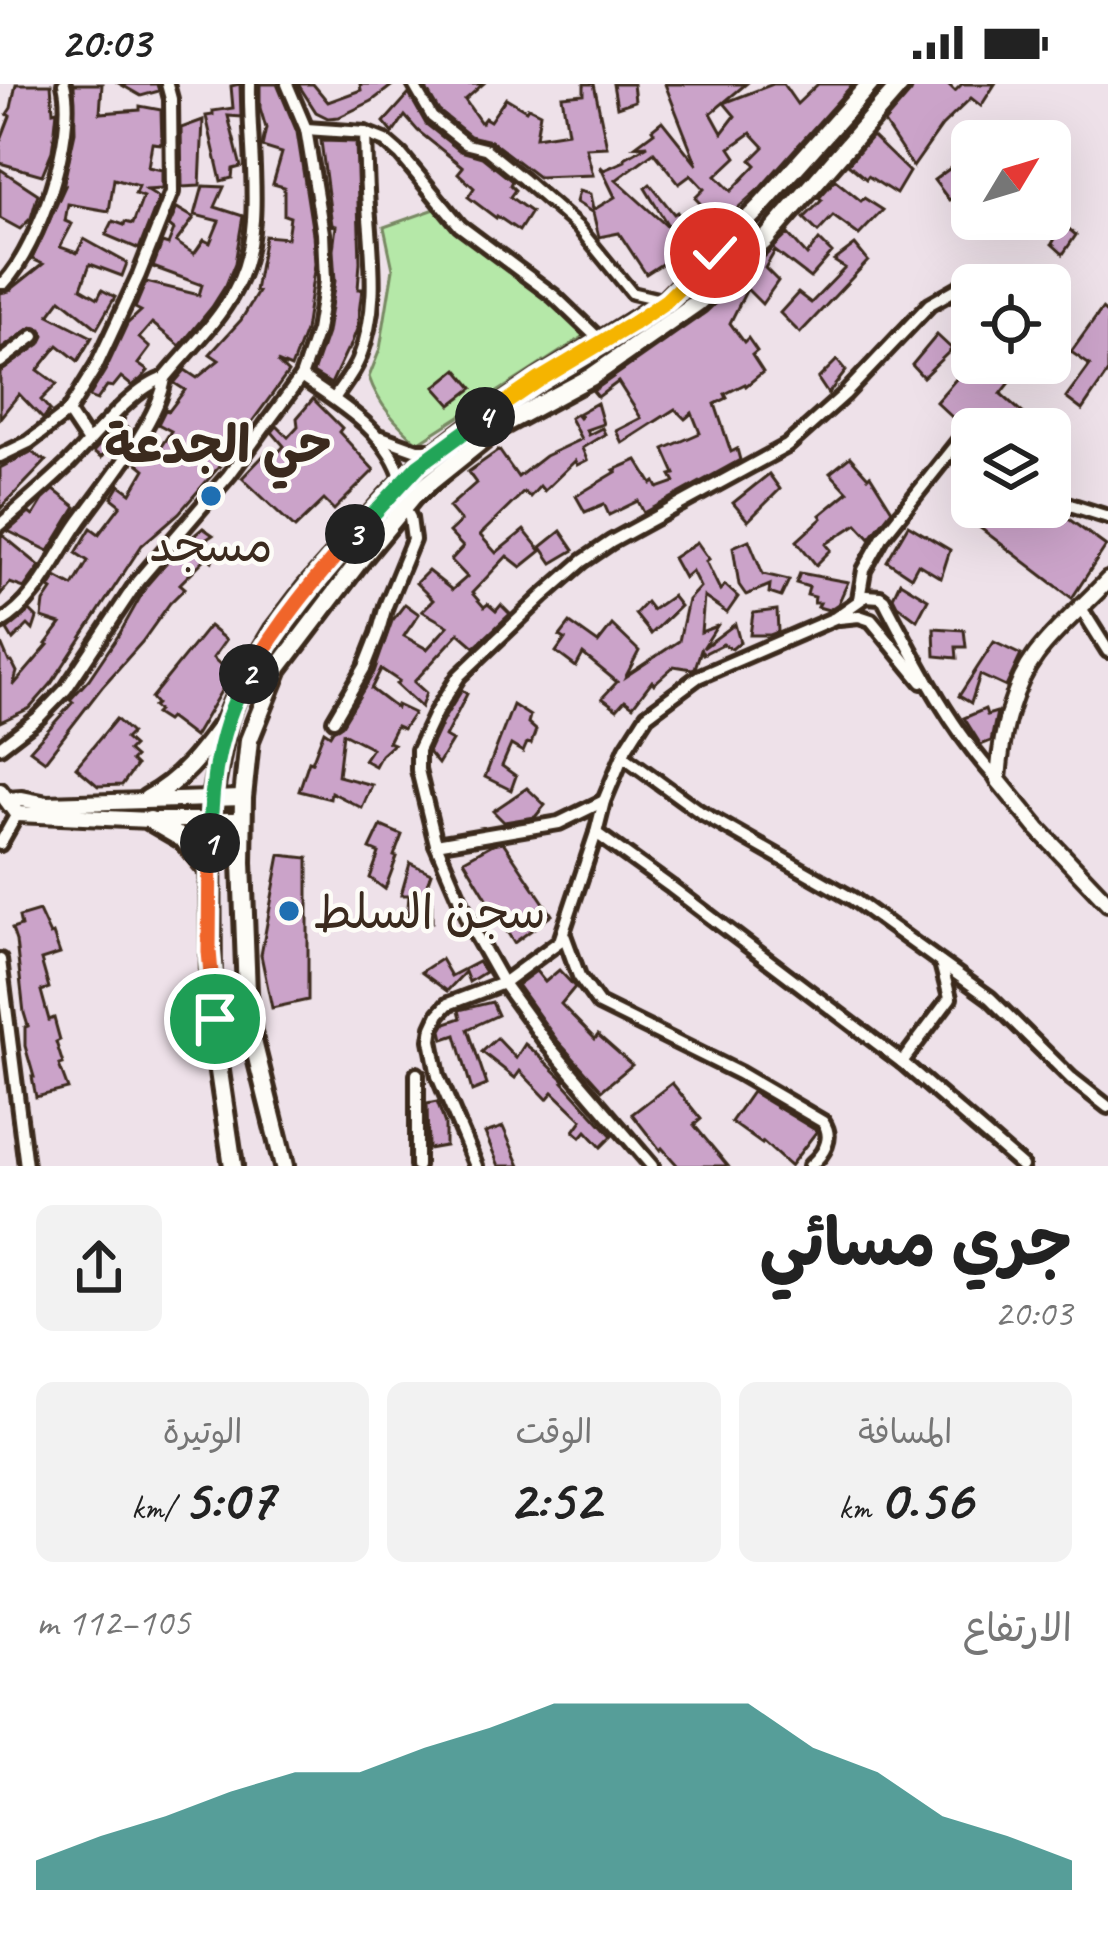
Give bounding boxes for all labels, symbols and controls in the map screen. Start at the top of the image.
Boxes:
text: 20:03 [60,14,150,71]
north arrow [951,120,1071,240]
map controls [951,120,1071,528]
pin [664,202,766,304]
icon: check [682,220,748,286]
button: locate [951,264,1071,384]
pin: 4 [455,387,515,447]
text: 4 [478,396,492,438]
button: layers [951,408,1071,528]
district label: حي الجدعة [104,413,332,489]
marker: مسجد [198,483,224,509]
pin: 3 [325,504,385,564]
text: 3 [348,513,362,555]
place label: مسجد [149,515,273,575]
pin: 2 [219,644,279,704]
text: 2 [242,653,256,695]
pin: 1 [180,813,240,873]
text: 1 [203,822,217,864]
place label: سجن السلط [313,882,546,942]
marker: سجن السلط [276,898,302,924]
pin [164,968,266,1070]
icon: arrive [182,986,248,1052]
text: جري مسائي [759,1202,1072,1285]
button: share [36,1205,162,1331]
text: 20:03 [994,1289,1072,1338]
text: الوتيرة [163,1411,243,1453]
text: الوقت [516,1411,593,1453]
text: المسافة [858,1411,952,1453]
text: 5:07 [182,1461,274,1537]
text: 2:52 [508,1461,600,1537]
text: 0.56 [879,1461,972,1537]
text: /km [131,1487,182,1529]
text: km [839,1487,879,1529]
text: 105–112 m [36,1598,190,1647]
text: الارتفاع [963,1604,1072,1653]

